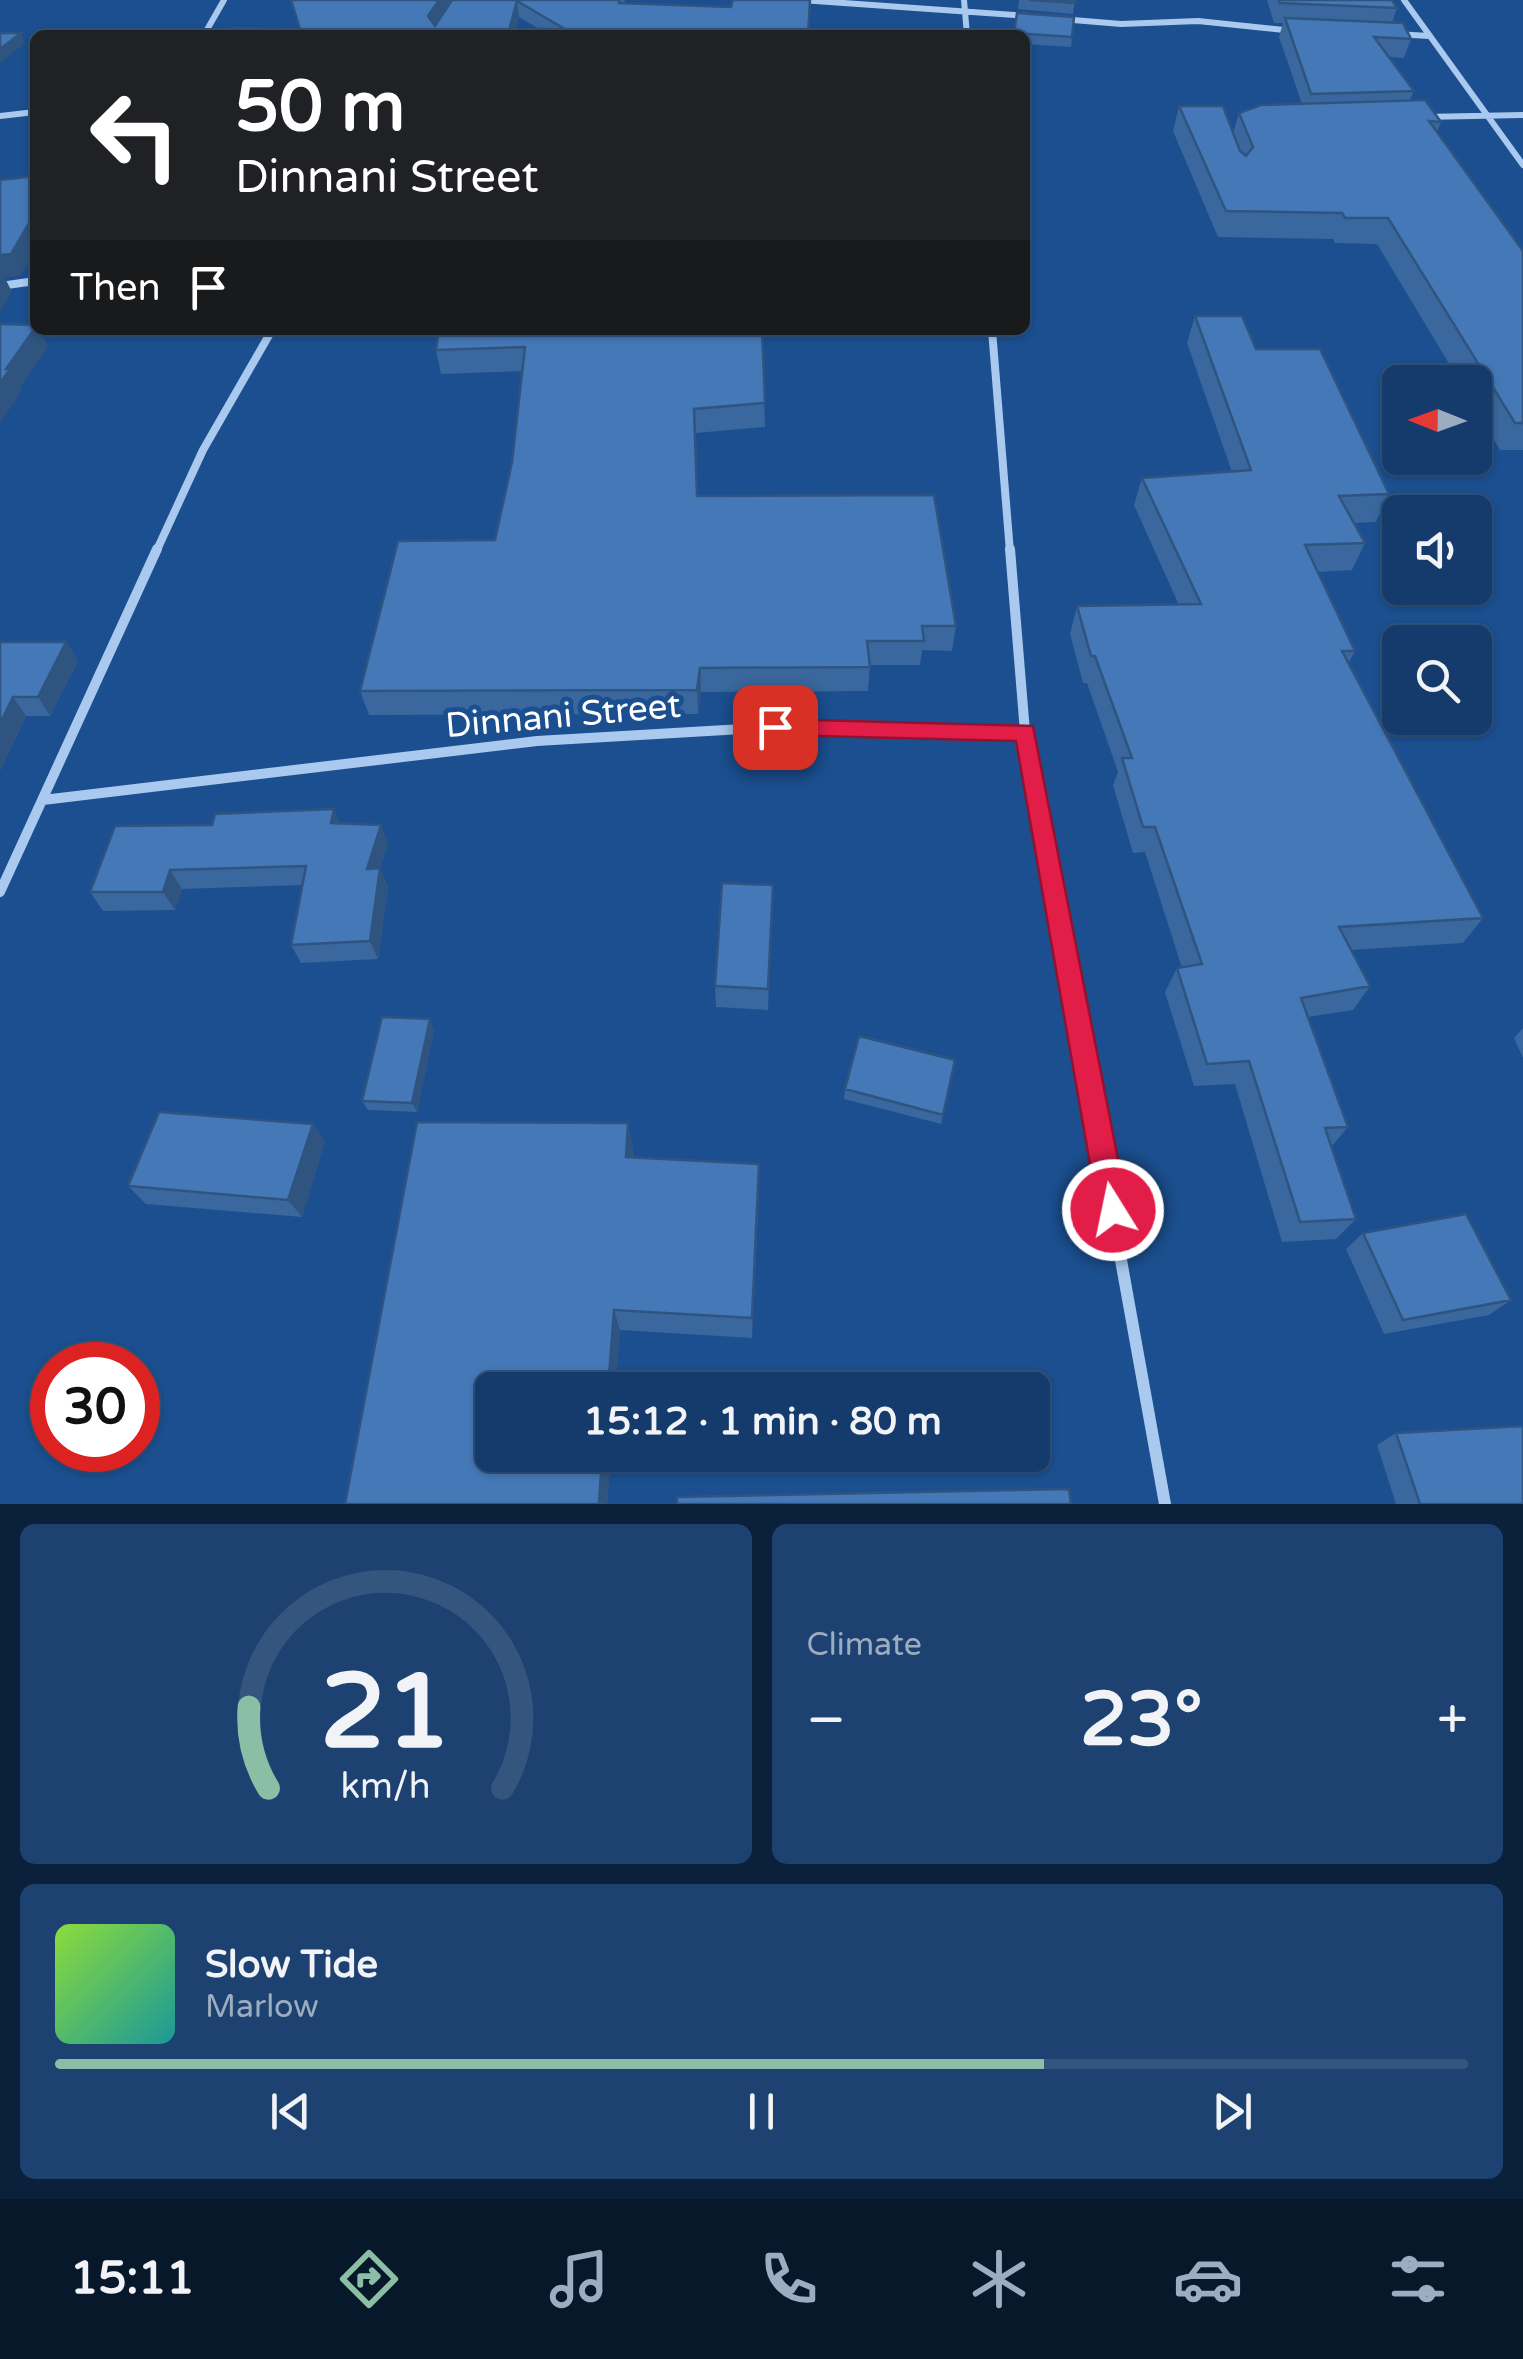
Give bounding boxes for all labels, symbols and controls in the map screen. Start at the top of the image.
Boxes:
text: 50 m [235,66,405,150]
icon: left [70,70,200,200]
text: Dinnani Street [235,151,539,205]
icon: arrive [181,260,236,315]
text: Then [70,265,161,311]
north arrow [1382,365,1492,475]
map controls [1382,365,1492,735]
button: sound [1382,495,1492,605]
button: search [1382,625,1492,735]
street label: Dinnani Street [444,685,683,747]
pin [733,685,818,770]
icon: arrive [748,700,803,755]
position arrow [1061,1158,1165,1262]
speed limit sign: 30 [30,1342,160,1472]
text: 15:12 · 1 min · 80 m [583,1399,942,1445]
text: Climate [807,1626,922,1664]
text: 21 [320,1651,451,1776]
text: 23° [1080,1675,1203,1765]
text: − [807,1688,846,1754]
text: + [1437,1688,1468,1754]
text: km/h [341,1765,431,1808]
text: Slow Tide [205,1942,378,1988]
text: Marlow [205,1988,319,2026]
icon: previous [263,2084,318,2139]
icon: pause [734,2084,789,2139]
icon: next [1205,2084,1260,2139]
icon: directions [334,2244,404,2314]
icon: music [544,2244,614,2314]
icon: phone [754,2244,824,2314]
icon: climate [964,2244,1034,2314]
icon: car [1173,2244,1243,2314]
icon: filters [1383,2244,1453,2314]
text: 15:11 [70,2252,195,2306]

